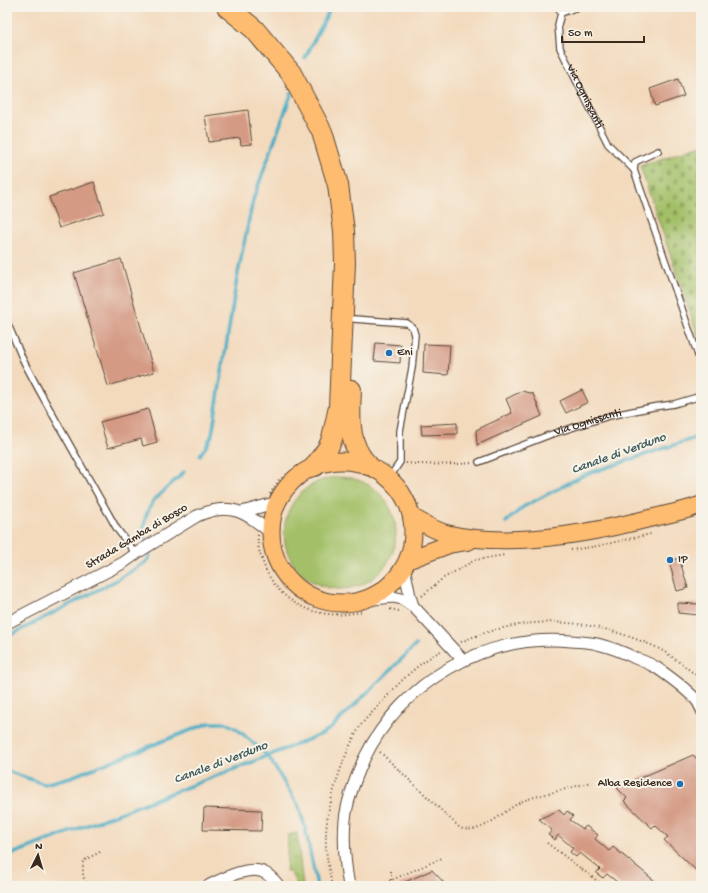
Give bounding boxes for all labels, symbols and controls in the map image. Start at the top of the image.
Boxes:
scale bar [562,18,644,44]
text: 50 m [568,27,593,41]
street label: Via Ognissanti [562,61,606,132]
place label: Eni [397,346,413,360]
marker: Eni [384,348,394,358]
street label: Via Ognissanti [552,406,624,440]
water label: Canale di Verduno [570,430,669,478]
street label: Strada Gamba di Bosco [84,501,190,573]
place label: IP [678,553,688,567]
marker: IP [665,555,675,565]
water label: Canale di Verduno [172,738,271,788]
place label: Alba Residence [598,777,673,791]
marker: Alba Residence [675,779,685,789]
north arrow [18,835,58,875]
text: N [35,841,43,853]

